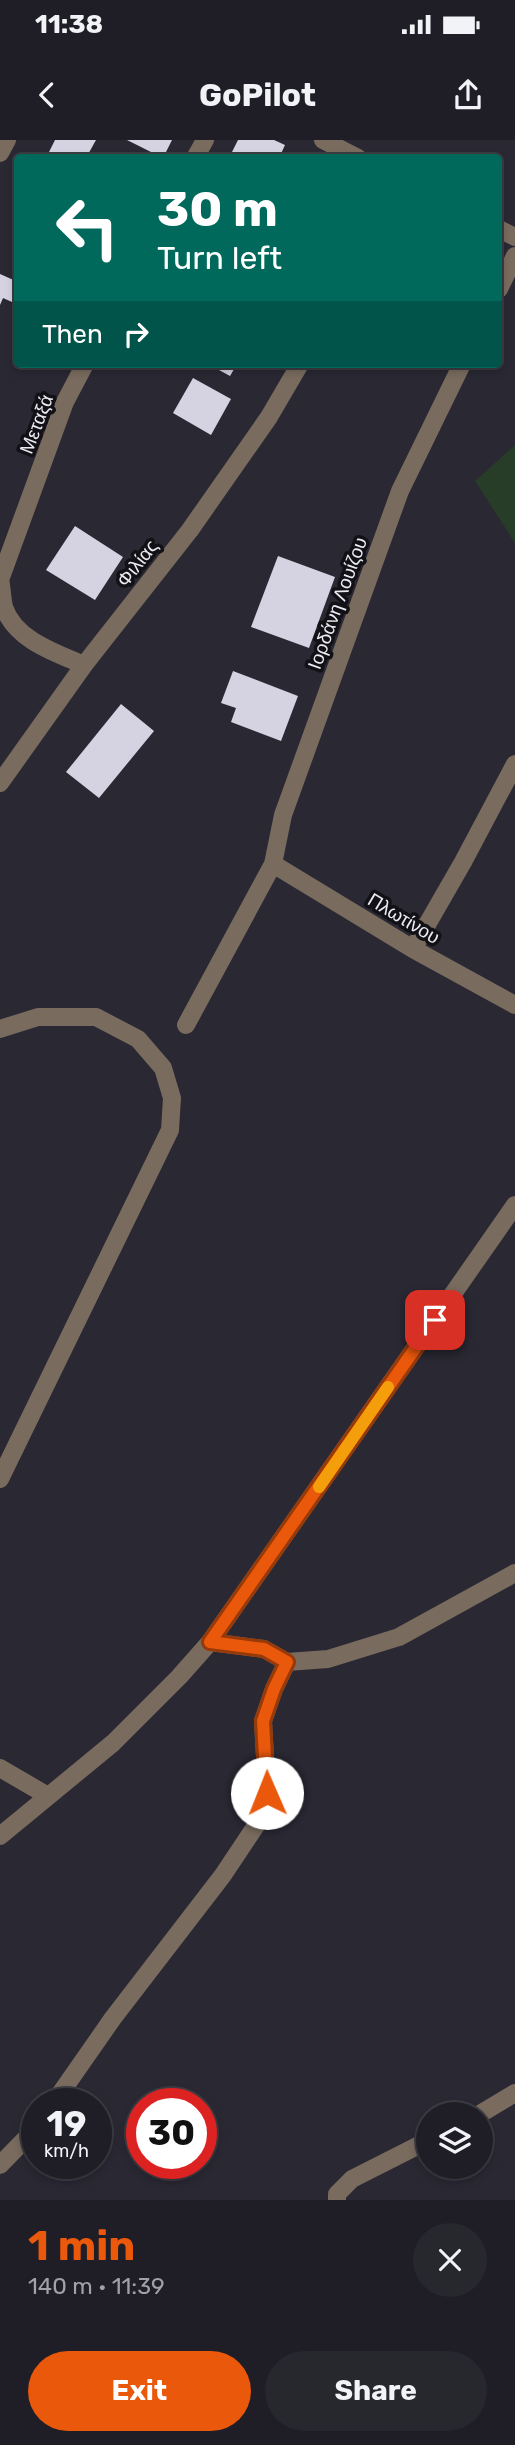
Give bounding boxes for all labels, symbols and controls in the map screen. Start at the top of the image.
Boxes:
text: 11:38 [35,9,103,40]
icon: back [28,76,66,114]
text: GoPilot [199,76,316,114]
icon: share [449,76,487,114]
text: 30 m [157,180,278,238]
icon: left [42,182,133,273]
text: Turn left [157,239,282,277]
icon: right [117,315,155,353]
text: Then [42,319,103,350]
street label: Μεταξά [15,391,58,457]
street label: Ιορδάνη Λουίζου [303,534,372,672]
street label: Φιλίας [112,535,163,591]
street label: Πλωτίνου [364,888,444,949]
pin [405,1290,465,1350]
icon: arrive [416,1301,454,1339]
position arrow [230,1756,304,1830]
speed limit sign: 30 [126,2088,217,2179]
map controls [416,2102,493,2179]
button: layers [416,2102,493,2179]
text: 19 [47,2103,86,2145]
text: km/h [44,2140,89,2162]
text: 1 min [28,2221,135,2271]
button: close [413,2223,487,2297]
text: 140 m · 11:39 [28,2272,165,2300]
button: Exit [28,2351,251,2431]
button: Share [265,2351,487,2431]

